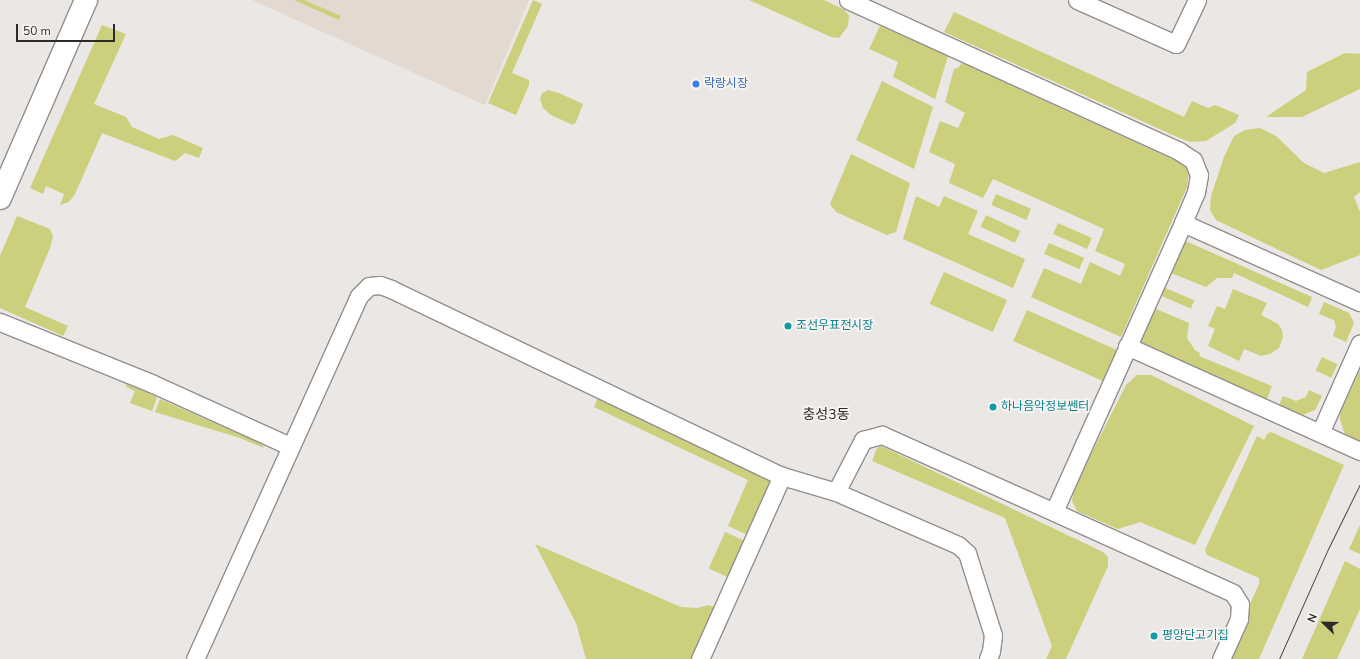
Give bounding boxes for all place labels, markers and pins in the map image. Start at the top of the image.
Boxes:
place label: 락랑시장 [704,77,748,91]
marker: 락랑시장 [691,79,701,89]
place label: 조선우표전시장 [796,319,873,333]
marker: 조선우표전시장 [783,321,793,331]
place label: 하나음악정보쎈터 [1001,400,1089,414]
marker: 하나음악정보쎈터 [988,402,998,412]
place label: 평양단고기집 [1162,629,1228,643]
marker: 평양단고기집 [1149,631,1159,641]

